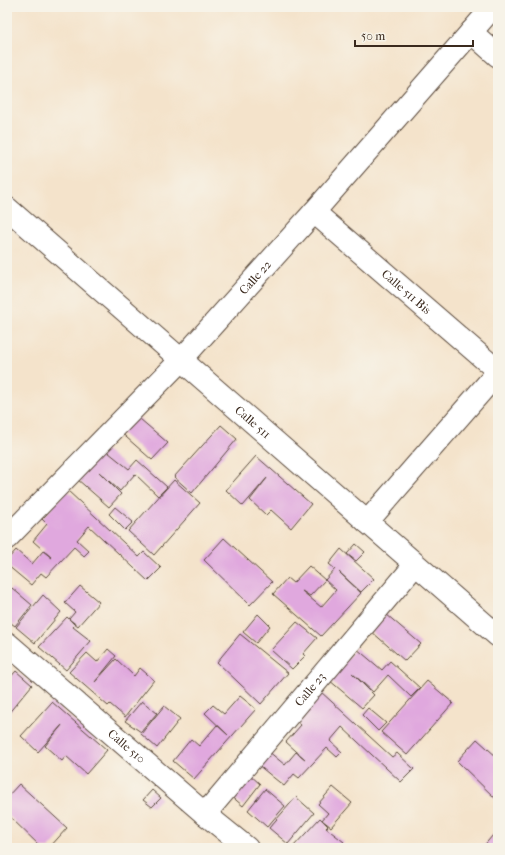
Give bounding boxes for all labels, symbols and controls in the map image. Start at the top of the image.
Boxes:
scale bar [355,22,473,48]
text: 50 m [361,29,385,43]
street label: Calle 22 [236,257,274,297]
street label: Calle 511 Bis [379,267,434,317]
street label: Calle 511 [232,403,273,441]
street label: Calle 23 [292,670,328,709]
street label: Calle 510 [105,726,148,766]

